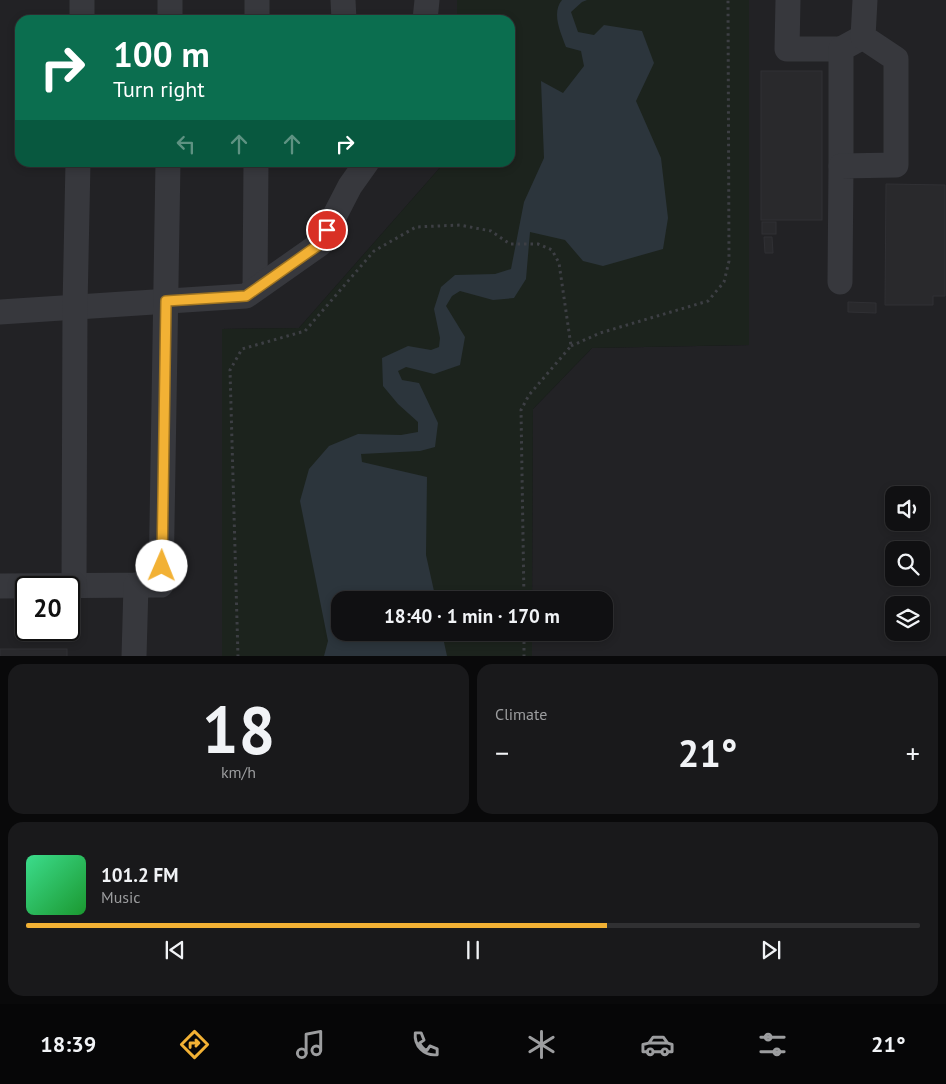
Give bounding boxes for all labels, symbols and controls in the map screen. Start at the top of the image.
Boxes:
text: 100 m [113,31,210,77]
icon: right [30,35,95,100]
text: Turn right [113,75,205,103]
icon: left [172,130,200,158]
icon: ahead [225,130,253,158]
icon: ahead [278,130,306,158]
icon: right [331,130,359,158]
pin [306,209,348,251]
icon: arrive [313,216,341,244]
map controls [885,486,930,641]
button: sound [885,486,930,531]
position arrow [135,539,187,591]
button: search [885,541,930,586]
speed limit sign: 20 [15,576,80,641]
button: layers [885,596,930,641]
text: 18:40 · 1 min · 170 m [384,604,560,628]
text: 18 [202,687,275,771]
text: Climate [495,704,547,724]
text: 21° [678,728,737,777]
text: − [495,734,509,771]
text: + [906,734,920,771]
text: km/h [221,762,256,782]
text: 101.2 FM [101,863,178,887]
text: Music [101,887,141,907]
icon: previous [161,936,189,964]
icon: pause [459,936,487,964]
icon: next [757,936,785,964]
icon: directions [177,1027,212,1062]
icon: music [293,1027,328,1062]
icon: phone [408,1027,443,1062]
icon: climate [524,1027,559,1062]
icon: car [640,1027,675,1062]
icon: filters [755,1027,790,1062]
text: 18:39 [40,1030,96,1058]
text: 21° [871,1030,906,1058]

